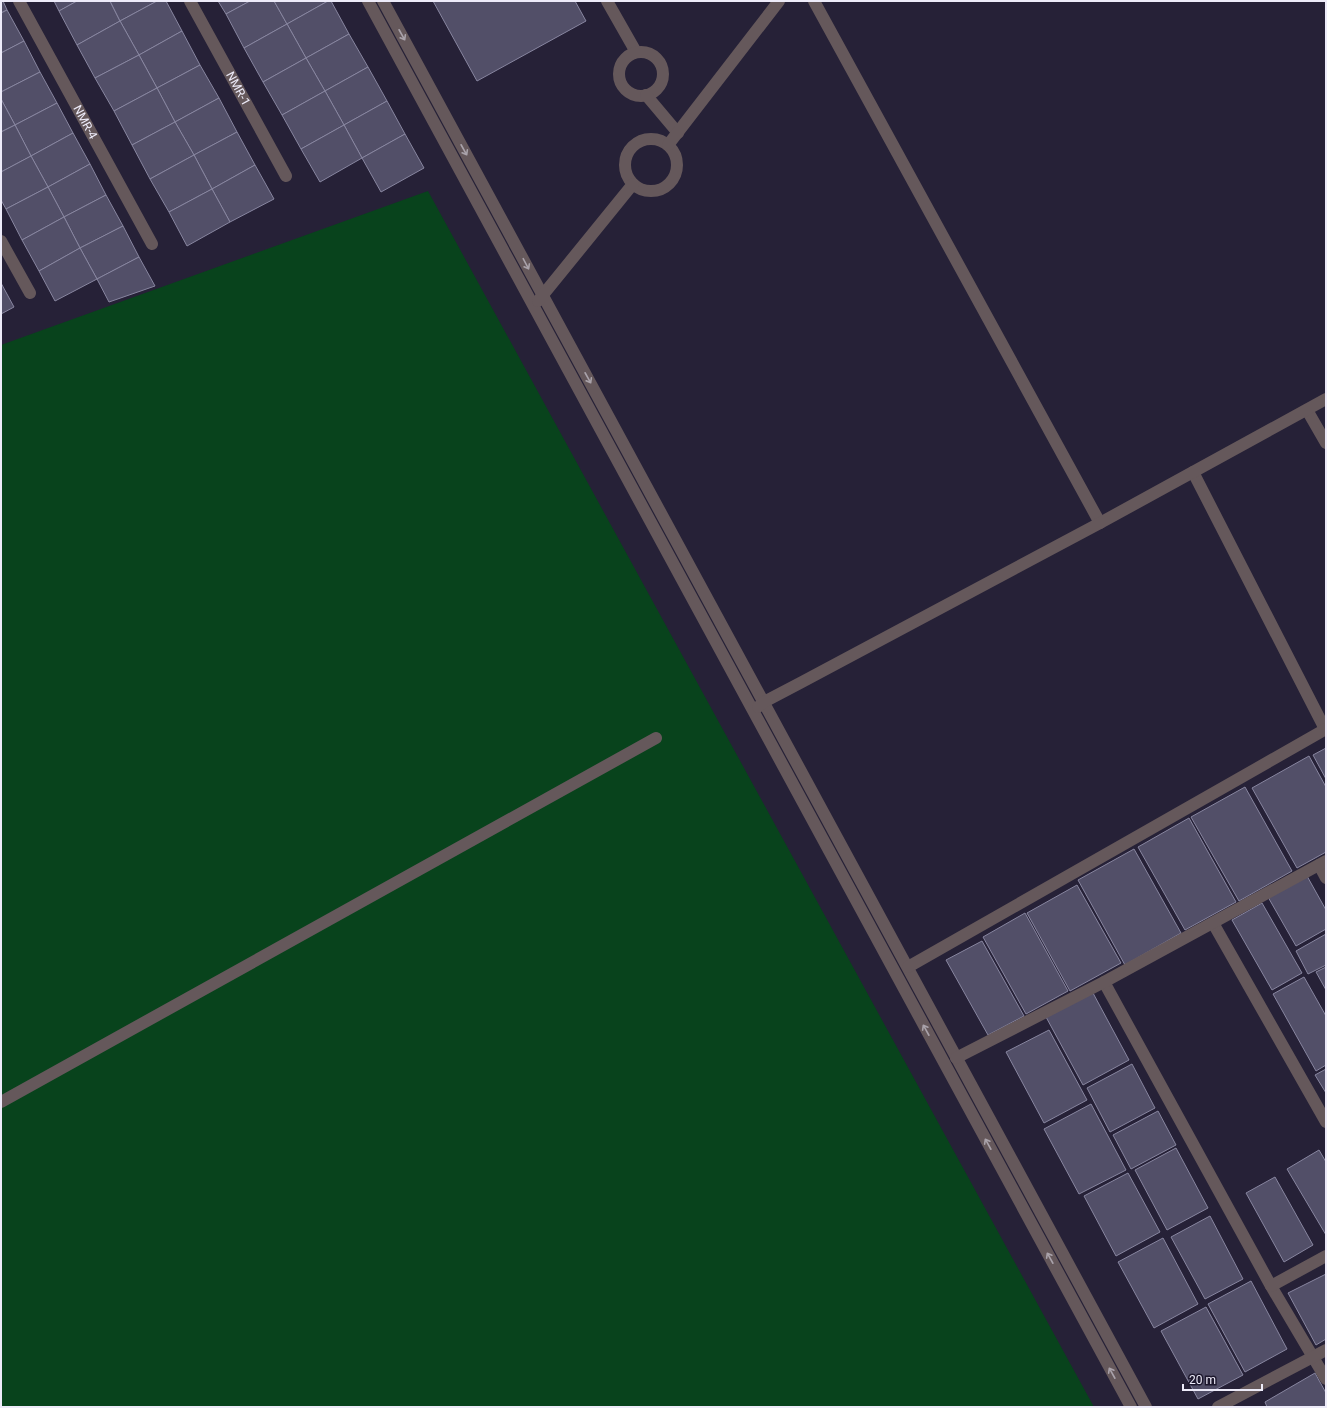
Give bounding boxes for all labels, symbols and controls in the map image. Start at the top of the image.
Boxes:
one-way arrow [399,29,406,41]
street label: NMR-1 [223,69,253,108]
street label: NMR-4 [70,103,100,142]
one-way arrow [461,143,468,155]
one-way arrow [523,258,530,270]
one-way arrow [585,372,592,384]
one-way arrow [922,1024,929,1036]
one-way arrow [984,1138,991,1150]
one-way arrow [1046,1253,1054,1265]
scale bar [1183,1366,1262,1392]
one-way arrow [1108,1367,1116,1379]
text: 20 m [1189,1373,1216,1387]

